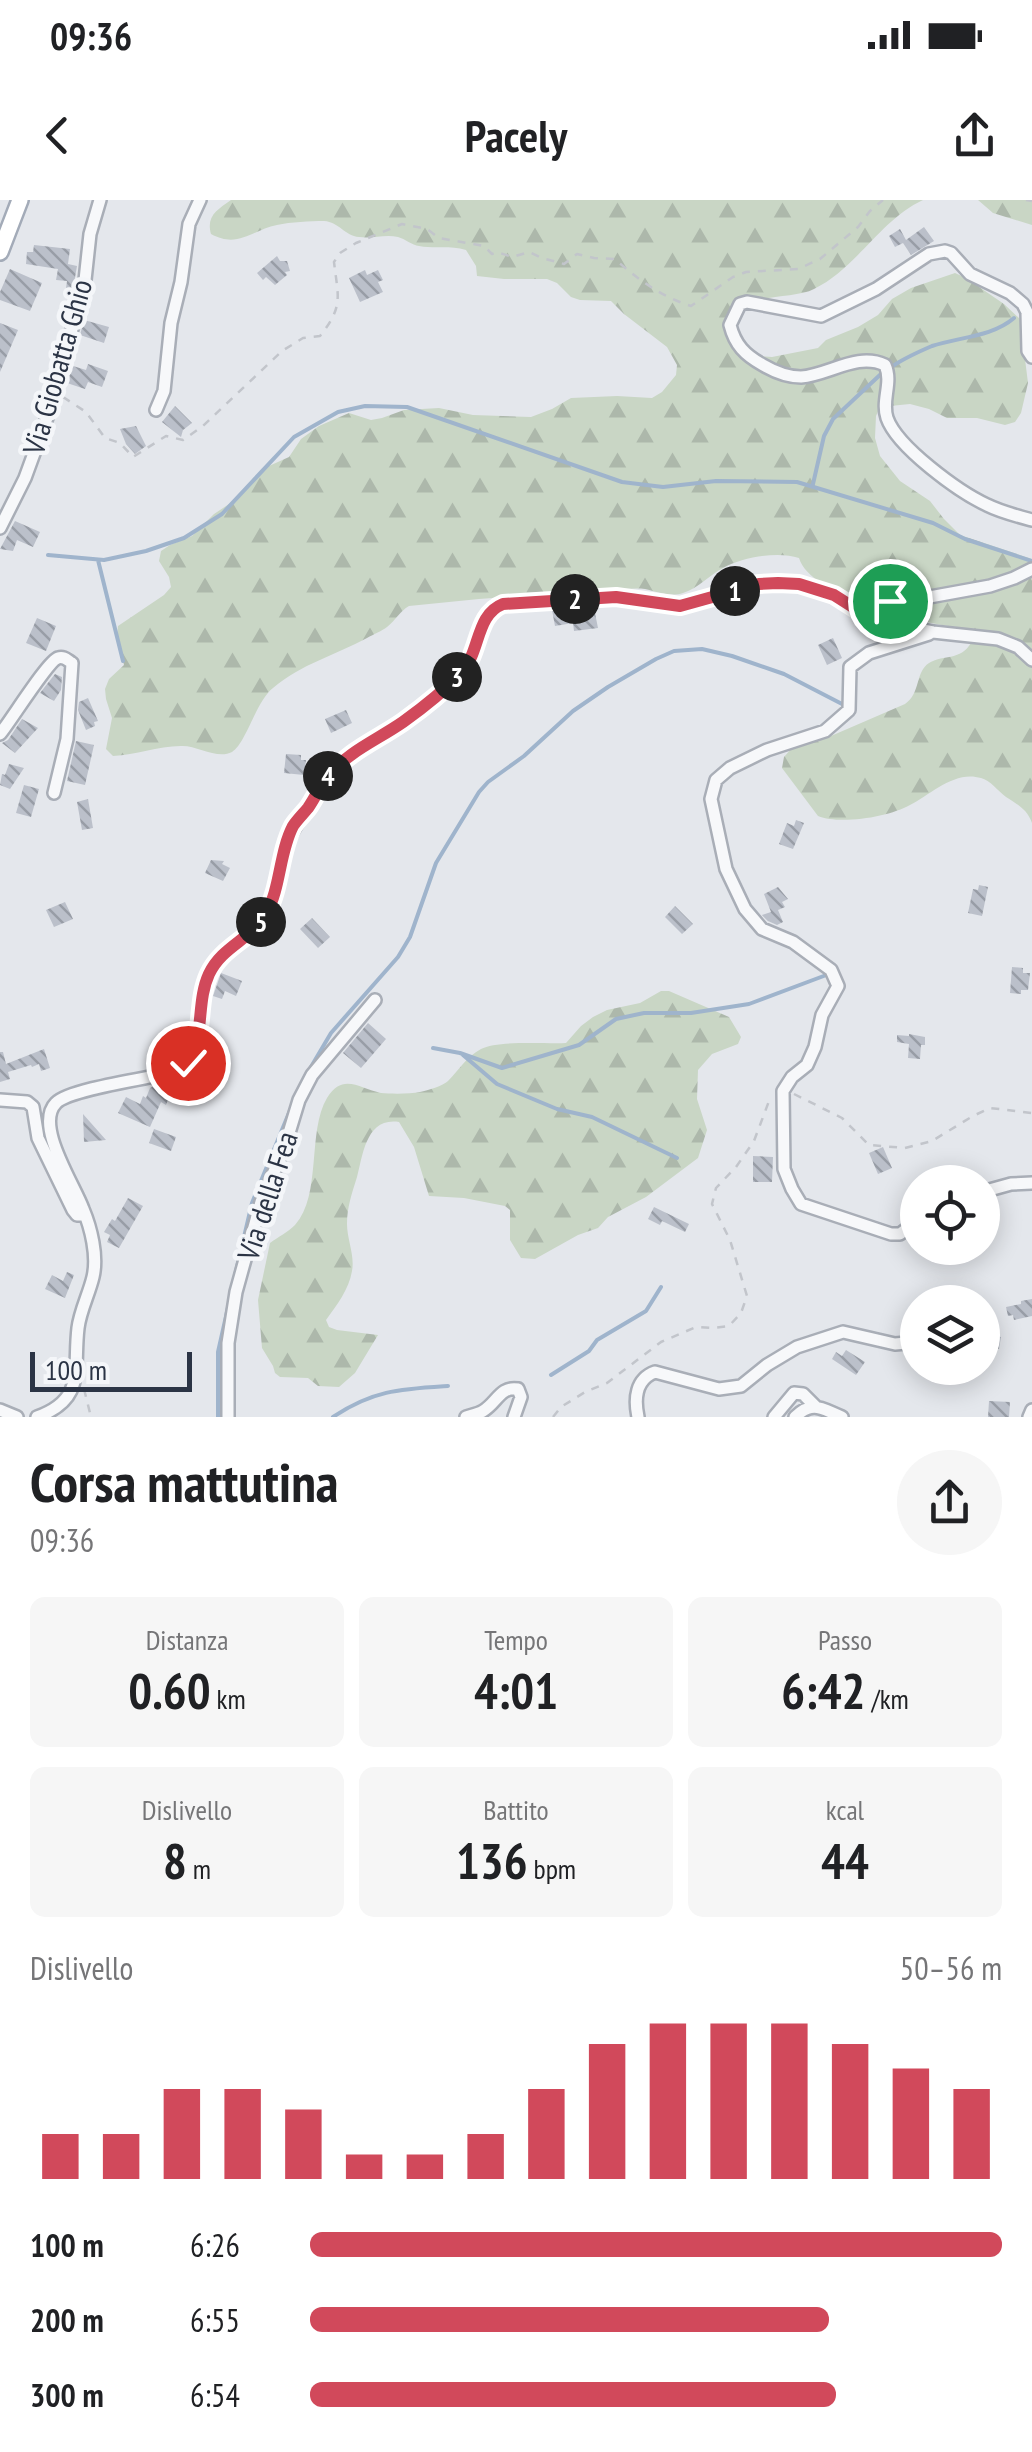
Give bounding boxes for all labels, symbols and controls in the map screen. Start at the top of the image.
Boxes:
text: 09:36 [50,11,132,60]
text: Pacely [465,106,567,164]
icon: back [30,108,85,163]
icon: share [947,108,1002,163]
street label: Via Giobatta Ghio [13,275,100,460]
pin [848,559,933,644]
pin: 1 [710,566,760,616]
text: 1 [728,572,742,609]
pin: 2 [550,574,600,624]
icon: arrive [863,574,918,629]
text: 2 [568,580,582,617]
pin: 3 [432,652,482,702]
text: 3 [450,658,464,695]
pin: 4 [303,751,353,801]
text: 4 [321,757,335,794]
pin: 5 [236,897,286,947]
text: 5 [254,903,268,940]
pin [146,1021,231,1106]
icon: check [161,1036,216,1091]
street label: Via della Fea [227,1126,306,1266]
map controls [900,1165,1000,1385]
button: locate [900,1165,1000,1265]
button: layers [900,1285,1000,1385]
scale bar [30,1347,192,1392]
text: 100 m [45,1351,107,1388]
text: Corsa mattutina [30,1446,339,1517]
button: share [897,1450,1002,1555]
text: 09:36 [30,1519,94,1561]
text: Distanza [146,1621,228,1658]
text: Tempo [484,1621,548,1658]
text: Passo [818,1621,872,1658]
text: 0.60 [128,1658,211,1723]
text: 4:01 [474,1658,558,1723]
text: 6:42 [781,1658,865,1723]
text: km [211,1680,246,1717]
text: /km [865,1680,909,1717]
text: Dislivello [142,1791,232,1828]
text: Battito [483,1791,549,1828]
text: kcal [826,1791,864,1828]
text: 8 [163,1828,187,1893]
text: 136 [456,1828,528,1893]
text: 44 [821,1828,869,1893]
text: m [187,1850,211,1887]
text: bpm [528,1850,576,1887]
text: Dislivello [30,1947,133,1989]
text: 50–56 m [900,1947,1002,1989]
text: 100 m [30,2224,104,2266]
text: 6:26 [190,2224,240,2266]
text: 200 m [30,2299,104,2341]
text: 6:55 [190,2299,240,2341]
text: 300 m [30,2374,104,2416]
text: 6:54 [190,2374,240,2416]

